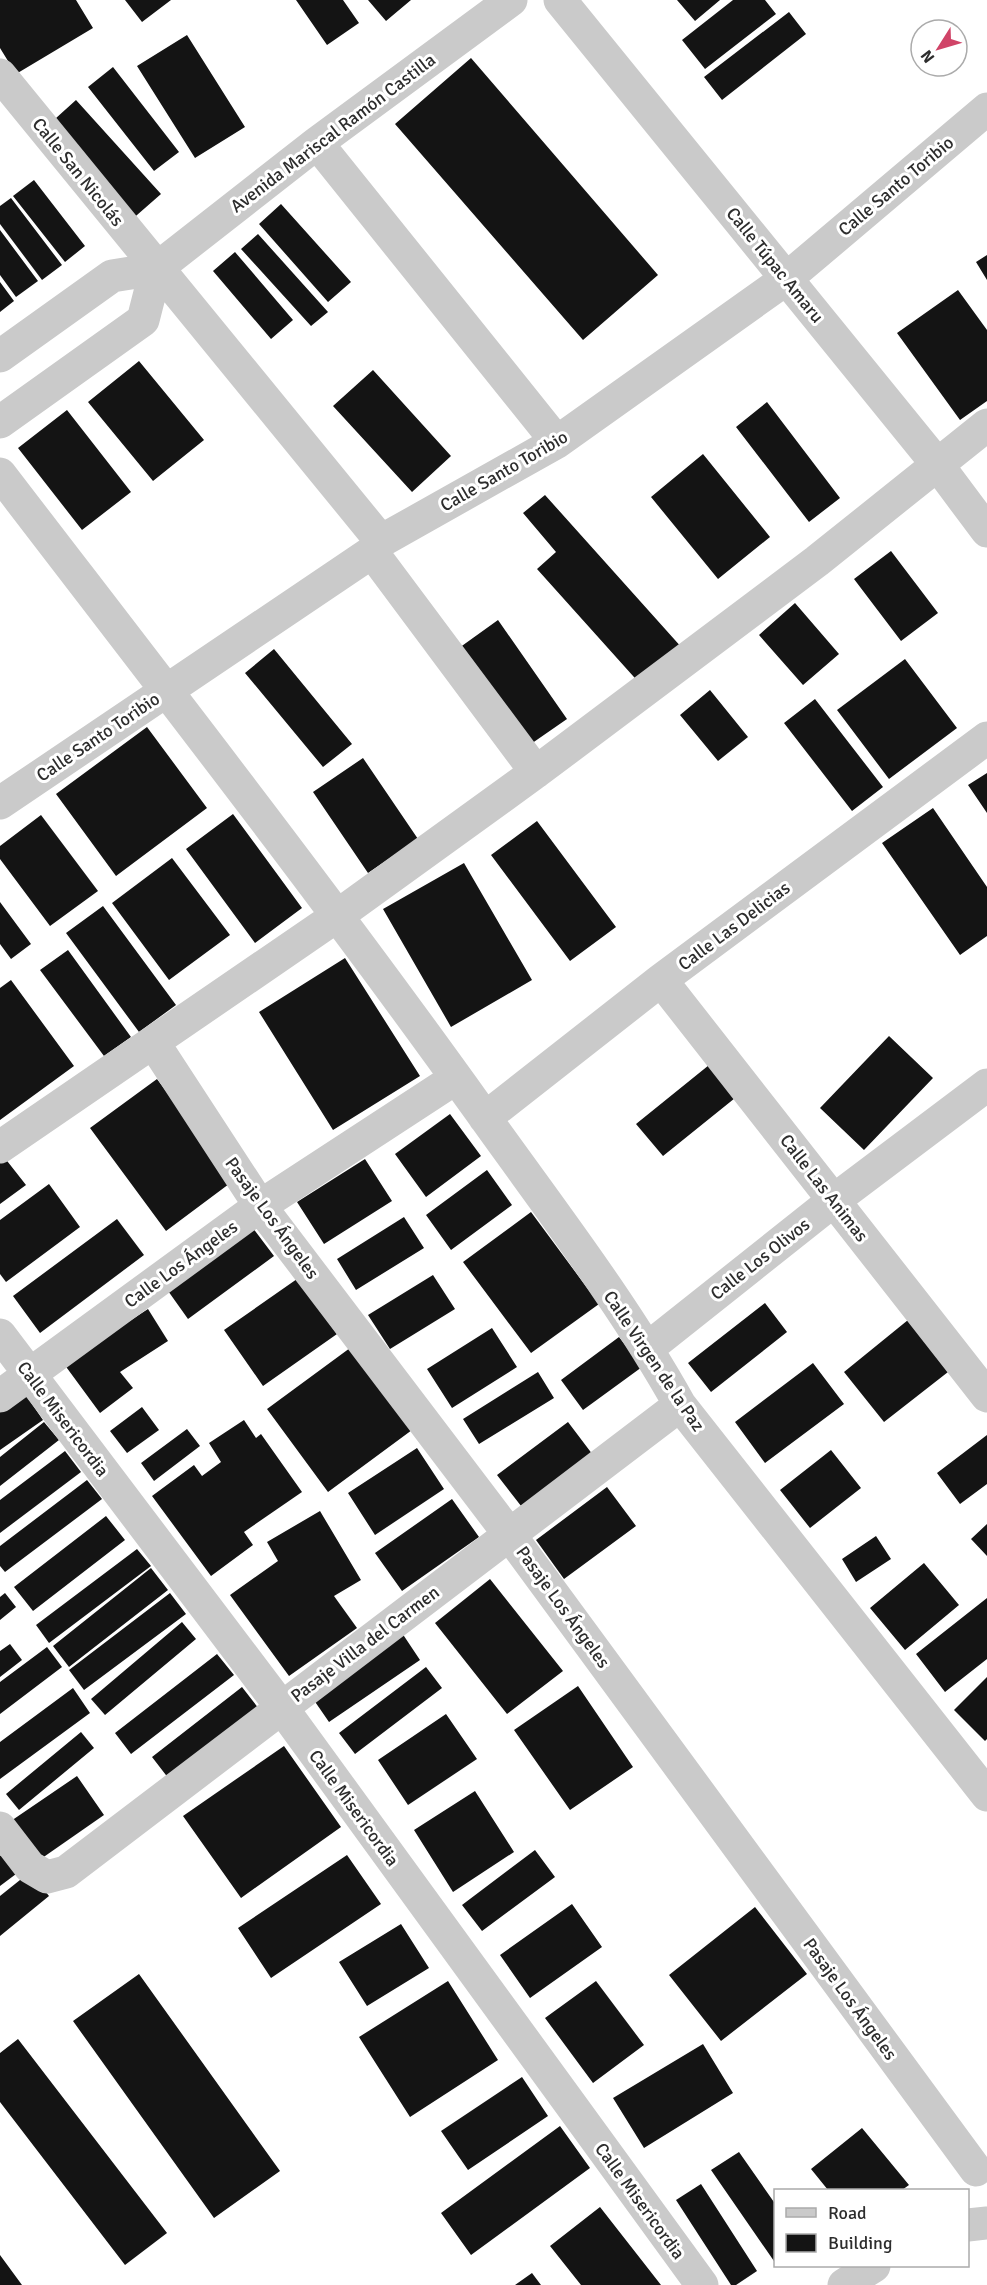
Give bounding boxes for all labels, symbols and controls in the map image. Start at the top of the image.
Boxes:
north arrow [909,18,969,78]
text: N [916,46,939,67]
street label: Avenida Mariscal Ramón Castilla [226,49,440,217]
street label: Calle San Nicolás [28,113,129,231]
street label: Calle Santo Toribio [834,131,958,241]
street label: Calle Túpac Amaru [722,203,828,327]
street label: Calle Santo Toribio [436,426,572,516]
street label: Calle Santo Toribio [32,688,164,786]
street label: Calle Las Delicias [674,877,794,975]
street label: Calle Las Animas [775,1130,873,1246]
street label: Pasaje Los Ángeles [220,1153,324,1283]
street label: Calle Los Olivos [706,1213,814,1305]
street label: Calle Los Ángeles [120,1216,242,1312]
street label: Calle Virgen de la Paz [599,1286,709,1436]
street label: Calle Misericordia [12,1357,114,1481]
street label: Pasaje Los Ángeles [511,1542,615,1672]
street label: Pasaje Villa del Carmen [286,1581,444,1707]
street label: Calle Misericordia [304,1745,404,1871]
street label: Pasaje Los Ángeles [798,1934,902,2064]
street label: Calle Misericordia [590,2138,690,2264]
legend [774,2189,969,2267]
text: Road [828,2202,867,2224]
text: Building [828,2232,892,2254]

